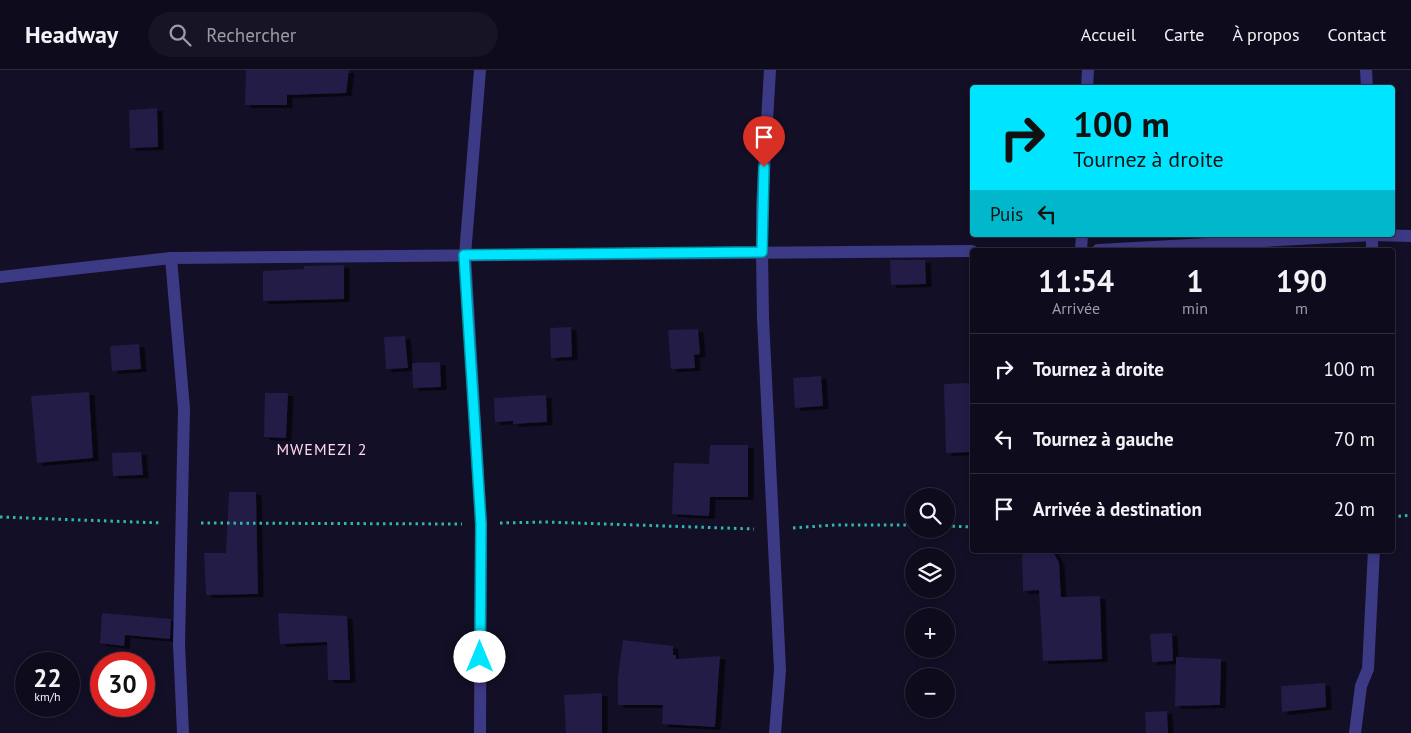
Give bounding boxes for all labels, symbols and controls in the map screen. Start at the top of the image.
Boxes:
search box [148,12,498,57]
text: Headway [25,19,118,50]
icon: search [166,21,194,49]
text: Rechercher [206,23,296,47]
text: Accueil [1081,23,1136,46]
text: Carte [1164,23,1205,46]
text: À propos [1233,23,1300,46]
text: Contact [1328,23,1386,46]
text: 100 m [1073,101,1170,147]
icon: right [990,105,1055,170]
pin [743,116,785,167]
icon: arrive [750,123,778,151]
text: Tournez à droite [1073,145,1224,173]
icon: left [1033,200,1061,228]
text: Puis [990,202,1023,226]
text: 11:54 [1038,261,1114,300]
text: 1 [1187,261,1204,300]
text: 190 [1276,261,1327,300]
text: Arrivée [1052,298,1100,318]
text: min [1182,298,1208,318]
text: m [1295,298,1308,318]
icon: right [990,355,1018,383]
text: Tournez à droite [1033,357,1164,381]
text: 100 m [1323,357,1375,381]
icon: left [990,425,1018,453]
text: Tournez à gauche [1033,427,1174,451]
text: 70 m [1334,427,1375,451]
district label: MWEMEZI 2 [276,439,368,459]
map controls [905,488,955,718]
button: search [905,488,955,538]
icon: arrive [990,495,1018,523]
text: Arrivée à destination [1033,497,1202,521]
text: 20 m [1334,497,1375,521]
button: layers [905,548,955,598]
button: + [905,608,955,658]
position arrow [453,630,505,682]
speed limit sign: 30 [90,652,155,717]
text: 22 [33,662,62,694]
button: − [905,668,955,718]
text: km/h [34,689,61,704]

